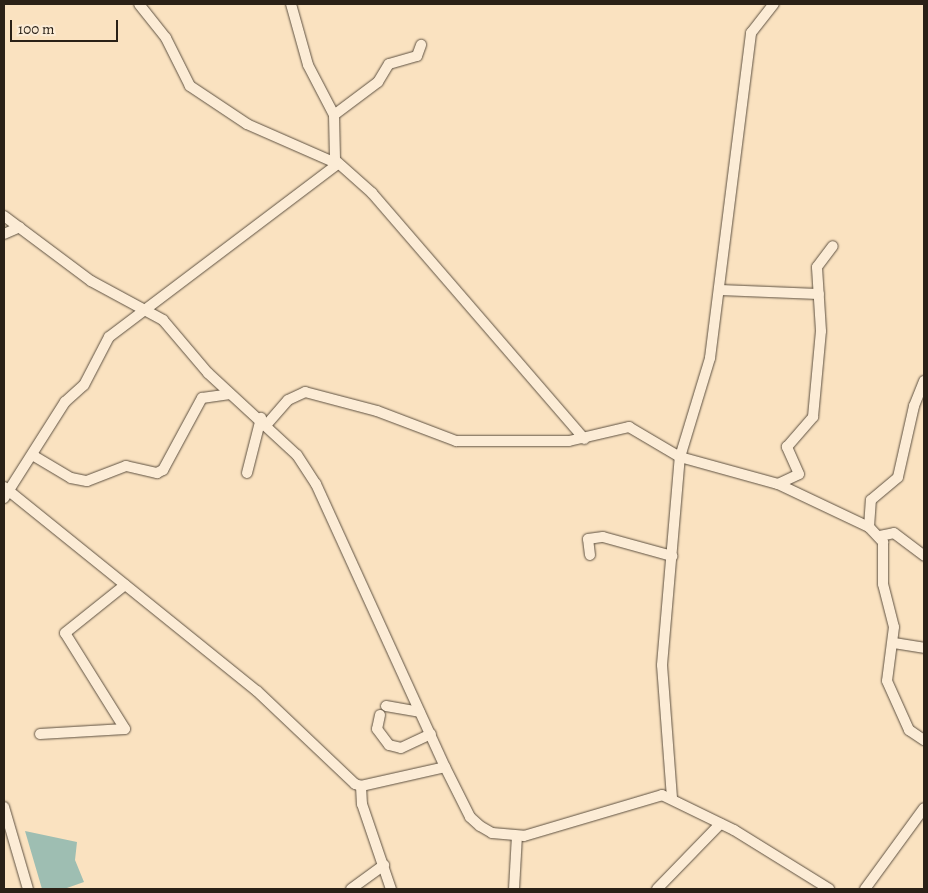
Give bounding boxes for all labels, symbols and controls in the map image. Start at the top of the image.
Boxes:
scale bar [12,10,120,42]
text: 100 m [18,19,55,39]

